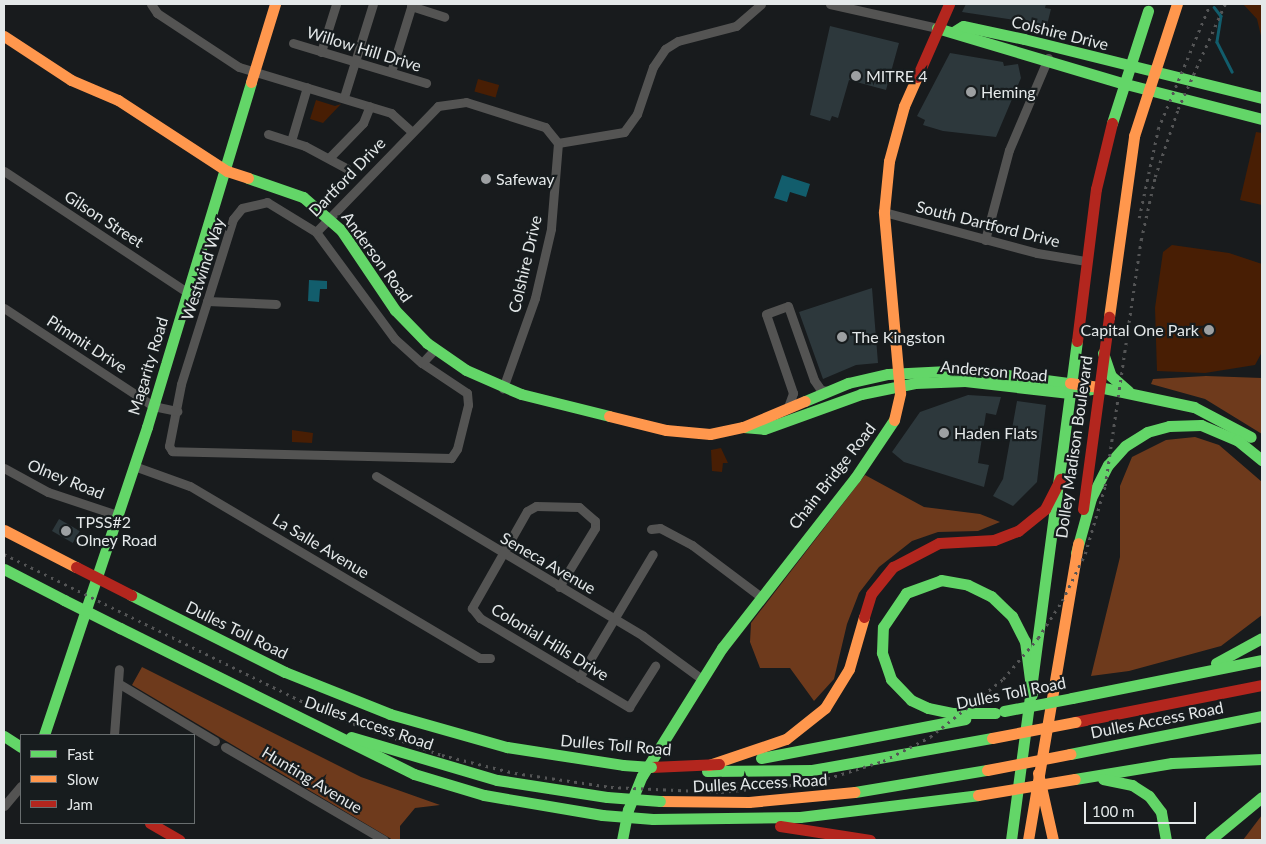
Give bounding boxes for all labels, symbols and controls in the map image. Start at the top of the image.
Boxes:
street label: Colshire Drive [1010,12,1110,54]
street label: Willow Hill Drive [304,22,424,76]
place label: MITRE 4 [866,66,927,86]
marker: MITRE 4 [850,70,862,82]
place label: Heming [981,82,1036,102]
marker: Heming [965,86,977,98]
street label: Dartford Drive [305,134,389,220]
place label: Safeway [496,169,555,189]
marker: Safeway [480,173,492,185]
street label: Gilson Street [61,186,147,252]
street label: South Dartford Drive [914,197,1062,251]
street label: Anderson Road [338,208,416,306]
street label: Colshire Drive [504,213,546,315]
street label: Westwind Way [177,215,229,323]
street label: Pimmit Drive [43,311,131,377]
street label: Magarity Road [124,314,172,418]
place label: Capital One Park [1081,320,1199,340]
marker: Capital One Park [1203,324,1215,336]
place label: The Kingston [852,327,945,347]
marker: The Kingston [836,331,848,343]
street label: Dolley Madison Boulevard [1052,354,1096,540]
street label: Anderson Road [940,357,1048,385]
street label: Chain Bridge Road [785,419,879,533]
place label: Haden Flats [954,423,1038,443]
marker: Haden Flats [938,427,950,439]
street label: Olney Road [25,455,107,503]
street label: La Salle Avenue [269,509,373,583]
place label: TPSS#2 Olney Road [76,512,157,550]
marker: TPSS#2 Olney Road [60,525,72,537]
street label: Seneca Avenue [497,528,599,598]
street label: Dulles Toll Road [183,597,291,663]
street label: Colonial Hills Drive [488,599,612,685]
street label: Dulles Toll Road [954,673,1068,713]
street label: Dulles Access Road [302,692,436,754]
street label: Dulles Access Road [1089,698,1225,742]
street label: Dulles Toll Road [560,731,672,759]
legend [20,734,195,824]
street label: Hunting Avenue [258,742,366,818]
text: Fast [67,745,94,763]
text: Slow [67,770,99,788]
street label: Dulles Access Road [692,770,828,796]
scale bar [1086,792,1198,824]
text: Jam [67,795,93,813]
text: 100 m [1092,802,1134,820]

